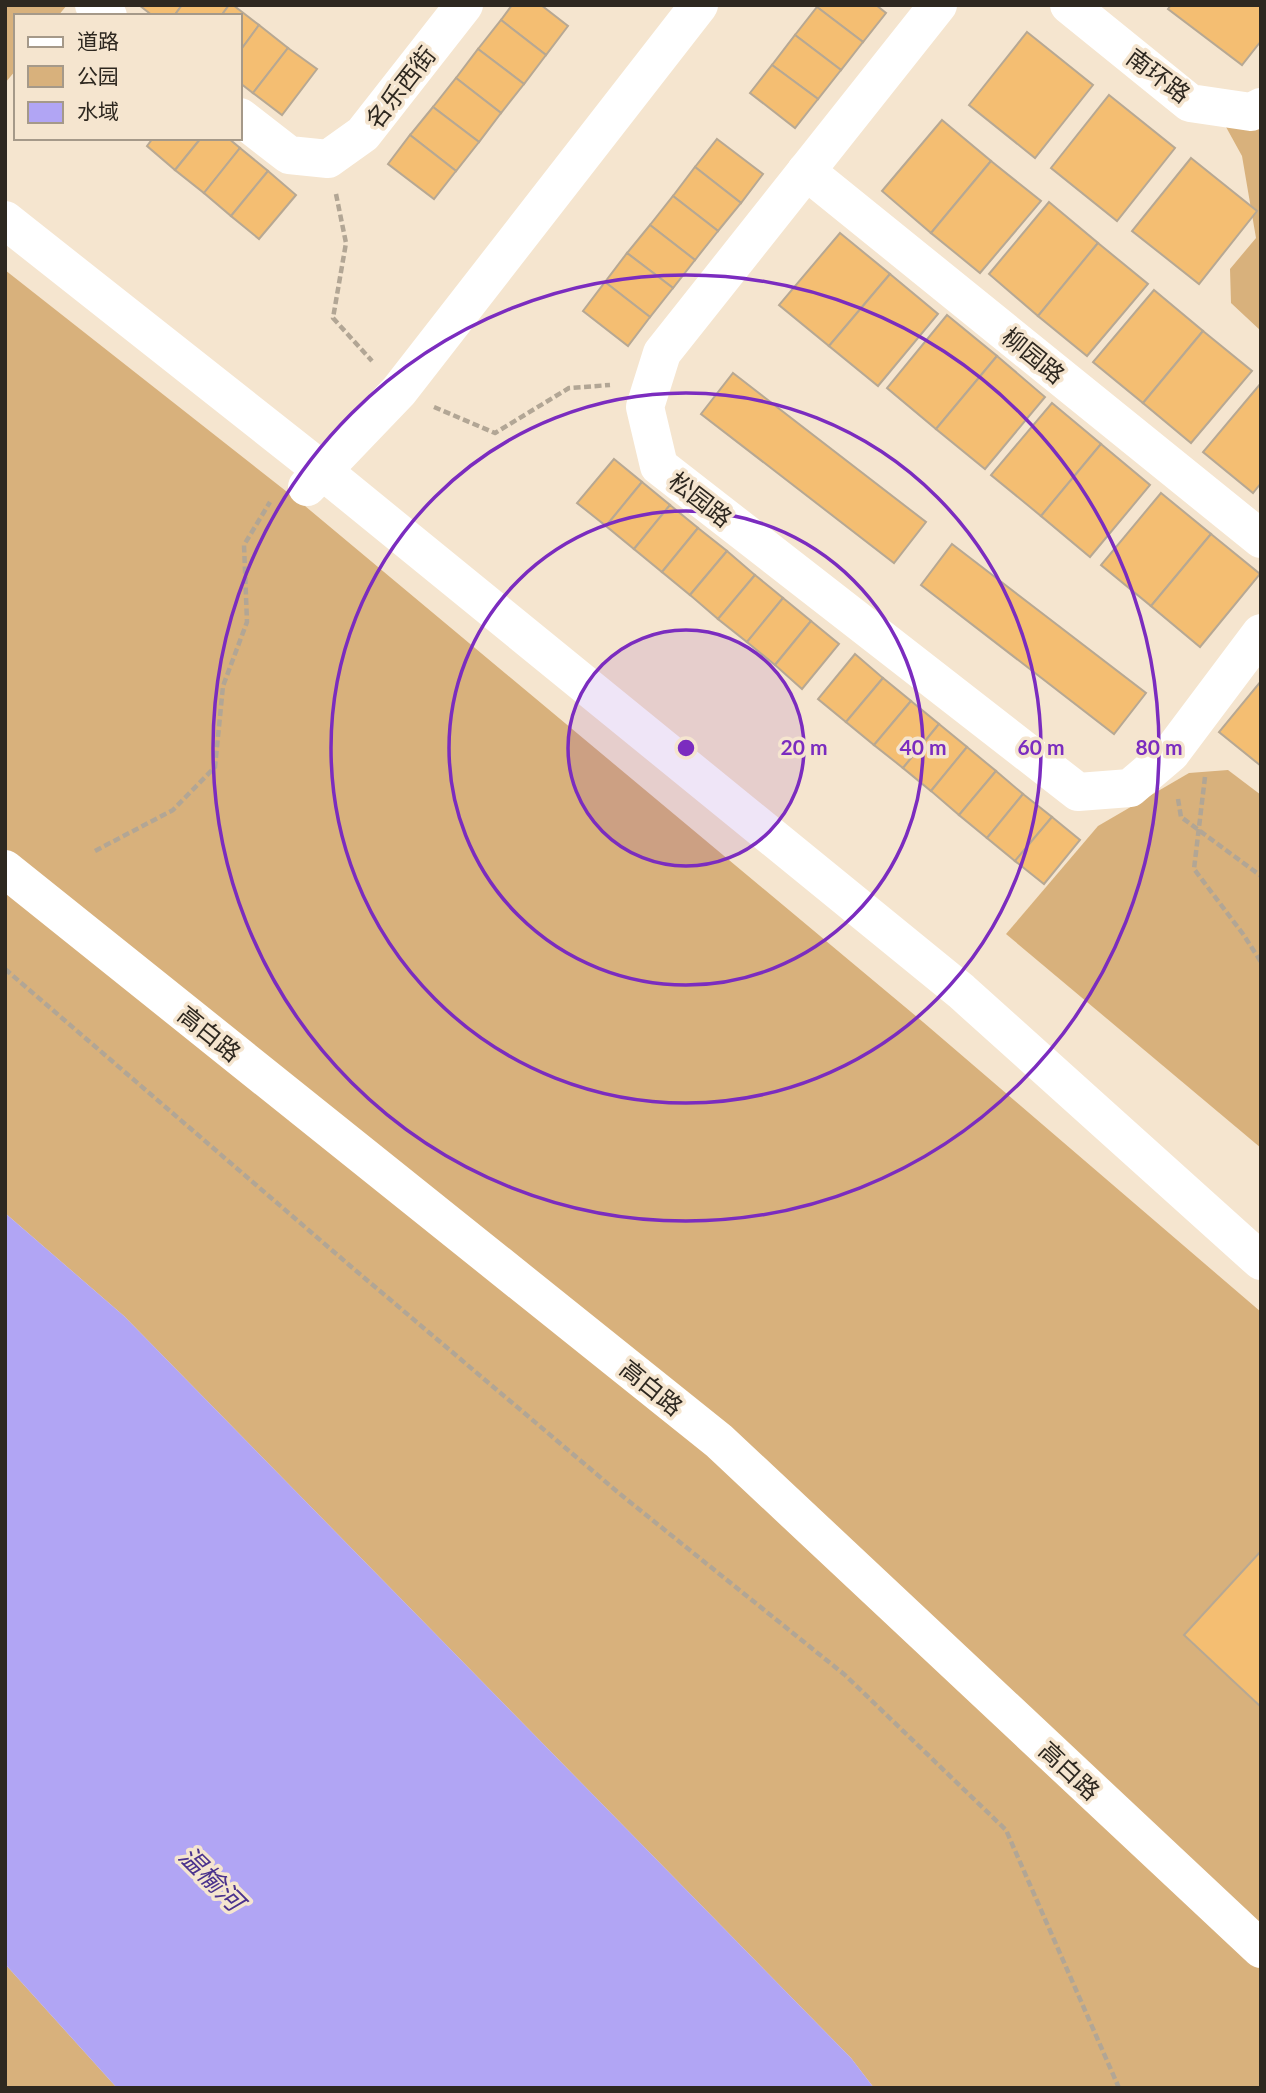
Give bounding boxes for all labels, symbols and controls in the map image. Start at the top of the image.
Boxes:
legend [14,14,242,140]
text: 道路 [77,28,119,53]
street label: 名乐西街 [359,40,441,134]
street label: 南环路 [1122,42,1196,108]
text: 公园 [77,63,119,88]
text: 水域 [77,98,119,123]
street label: 柳园路 [997,321,1071,389]
street label: 松园路 [664,465,738,533]
text: 20 m [780,734,828,759]
text: 40 m [899,734,947,759]
text: 60 m [1017,734,1065,759]
text: 80 m [1135,734,1183,759]
centre of rings [674,736,698,760]
street label: 高白路 [173,999,247,1067]
street label: 高白路 [615,1353,689,1421]
street label: 高白路 [1034,1735,1106,1805]
water label: 温榆河 [173,1839,254,1920]

